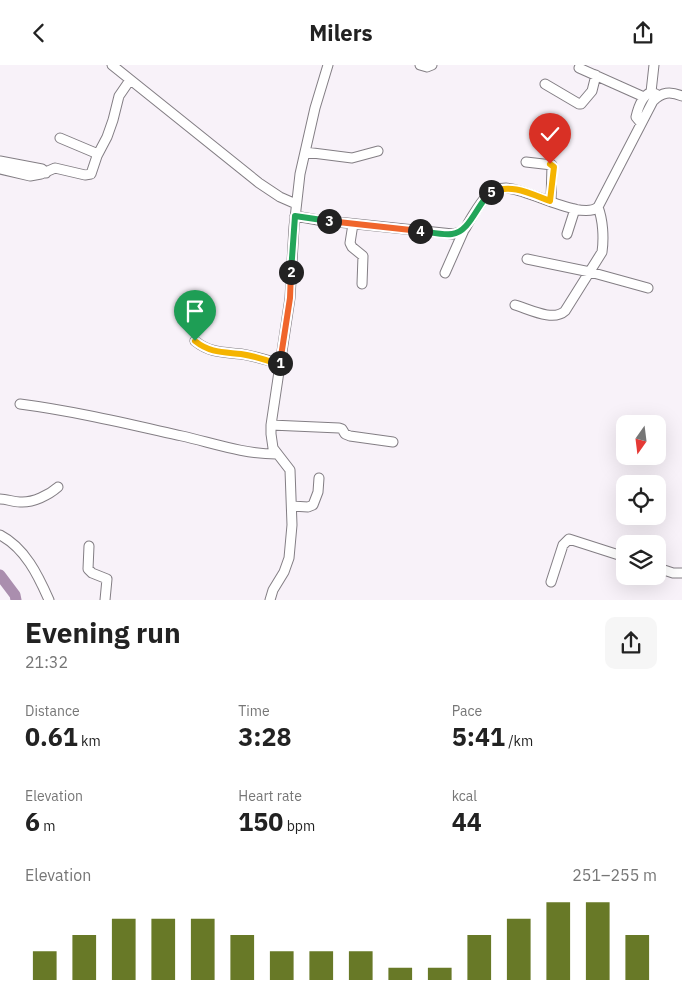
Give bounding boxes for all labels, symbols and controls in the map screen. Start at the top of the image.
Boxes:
text: Milers [309,18,373,47]
icon: back [25,19,53,47]
icon: share [629,19,657,47]
pin [529,113,571,164]
icon: check [536,120,564,148]
pin: 5 [478,179,504,205]
text: 5 [487,183,496,201]
pin: 3 [316,209,342,233]
text: 3 [325,212,334,230]
pin: 4 [408,219,432,243]
text: 4 [416,222,425,240]
pin: 2 [278,259,304,285]
text: 2 [287,263,296,281]
pin [174,290,216,341]
icon: arrive [181,297,209,325]
pin: 1 [268,351,292,375]
text: 1 [276,354,285,372]
north arrow [616,415,666,465]
map controls [616,415,666,585]
button: locate [616,475,666,525]
button: layers [616,535,666,585]
text: Evening run [25,614,181,651]
button: share [605,617,657,669]
text: 21:32 [25,652,68,672]
text: Distance [25,702,80,720]
text: Time [238,702,270,720]
text: Pace [452,702,482,720]
text: 0.61 [25,720,78,753]
text: 3:28 [238,720,292,753]
text: 5:41 [452,720,505,753]
text: km [78,732,101,750]
text: /km [505,732,533,750]
text: Elevation [25,787,83,805]
text: Heart rate [238,787,302,805]
text: kcal [452,787,477,805]
text: 6 [25,805,40,838]
text: 150 [238,805,283,838]
text: 44 [452,805,482,838]
text: m [40,817,56,835]
text: bpm [283,817,315,835]
text: Elevation [25,865,91,885]
text: 251–255 m [572,865,657,885]

